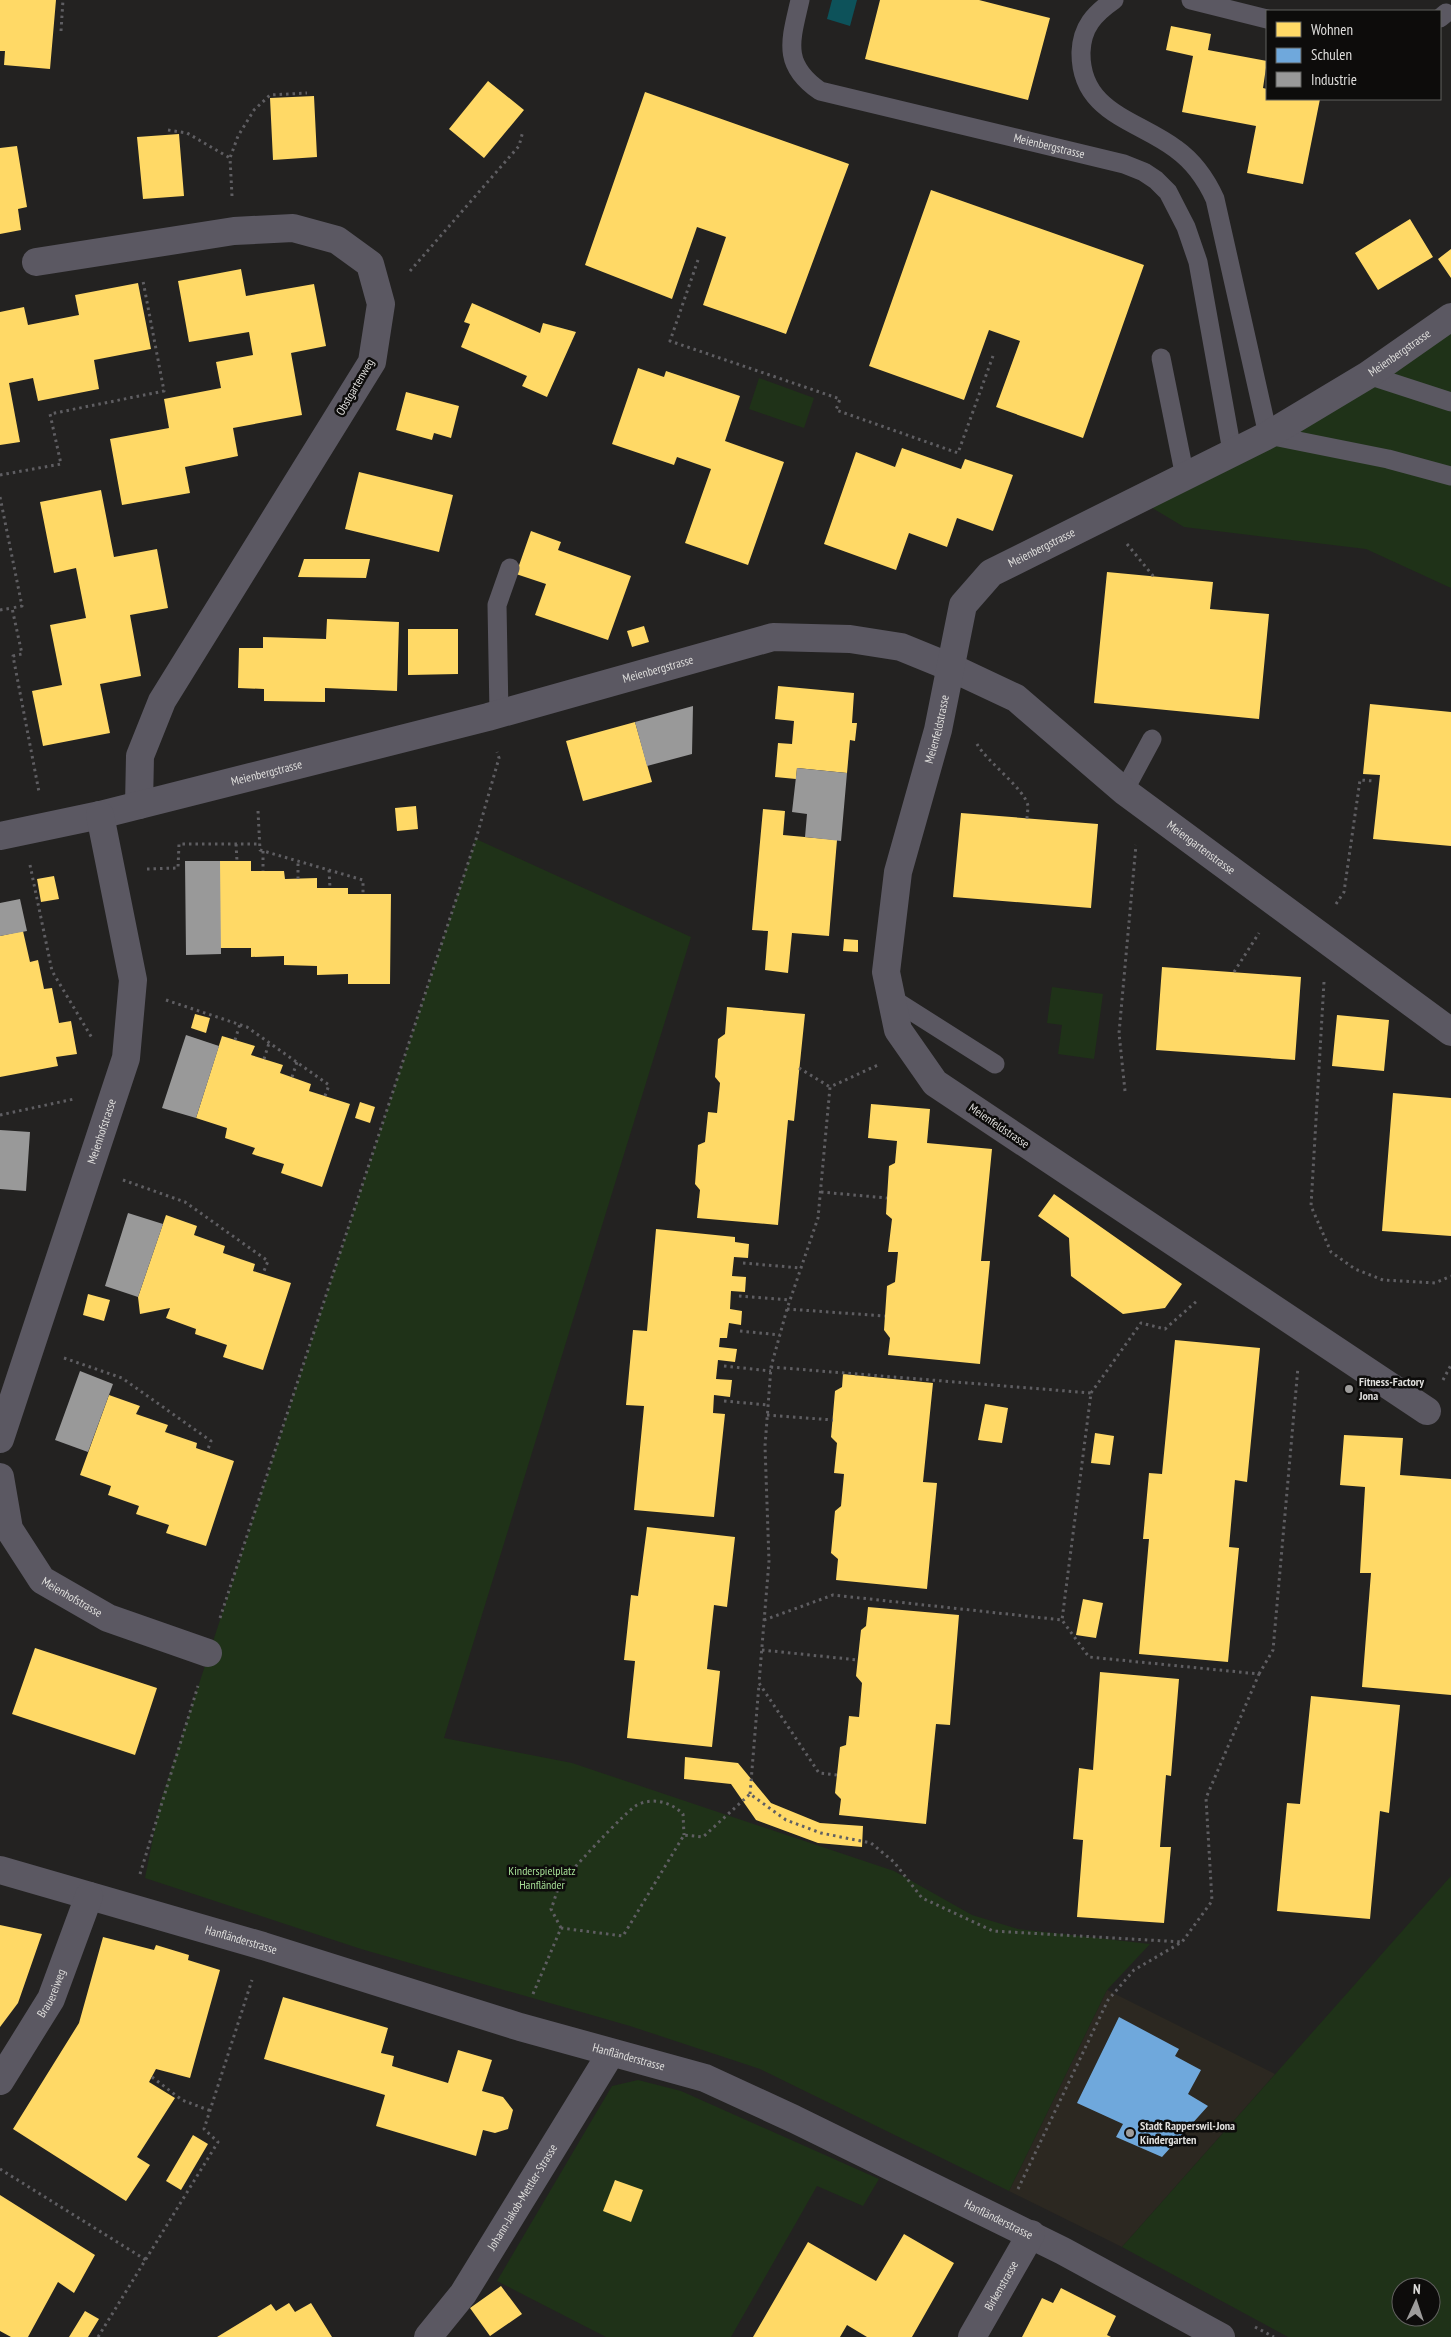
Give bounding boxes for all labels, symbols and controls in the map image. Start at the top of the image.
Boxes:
legend [1266,10,1441,100]
text: Wohnen [1311,20,1353,39]
text: Schulen [1311,45,1352,64]
text: Industrie [1311,70,1357,89]
street label: Meienbergstrasse [1012,130,1086,161]
street label: Meienbergstrasse [1365,326,1433,380]
street label: Obstgartenweg [332,356,377,418]
street label: Meienbergstrasse [1006,524,1077,570]
street label: Meienbergstrasse [621,652,695,686]
street label: Meienfeldstrasse [921,693,952,765]
street label: Meienbergstrasse [229,756,304,789]
street label: Meiengartenstrasse [1164,817,1238,877]
street label: Meienhofstrasse [84,1097,119,1166]
street label: Meienfeldstrasse [966,1100,1032,1151]
place label: Fitness-Factory Jona [1358,1374,1424,1403]
marker: Fitness-Factory Jona [1343,1383,1355,1395]
street label: Meienhofstrasse [39,1573,105,1620]
park label: Kinderspielplatz Hanfländer [508,1863,576,1892]
street label: Hanfländerstrasse [203,1922,279,1957]
street label: Brauereiweg [33,1967,68,2020]
street label: Hanfländerstrasse [591,2039,667,2074]
place label: Stadt Rapperswil-Jona Kindergarten [1140,2118,1235,2147]
marker: Stadt Rapperswil-Jona Kindergarten [1124,2127,1136,2139]
street label: Johann-Jakob-Mettler-Strasse [483,2141,560,2254]
street label: Hanfländerstrasse [962,2196,1035,2242]
street label: Birkenstrasse [981,2258,1021,2313]
north arrow [1391,2277,1441,2327]
text: N [1412,2280,1421,2298]

